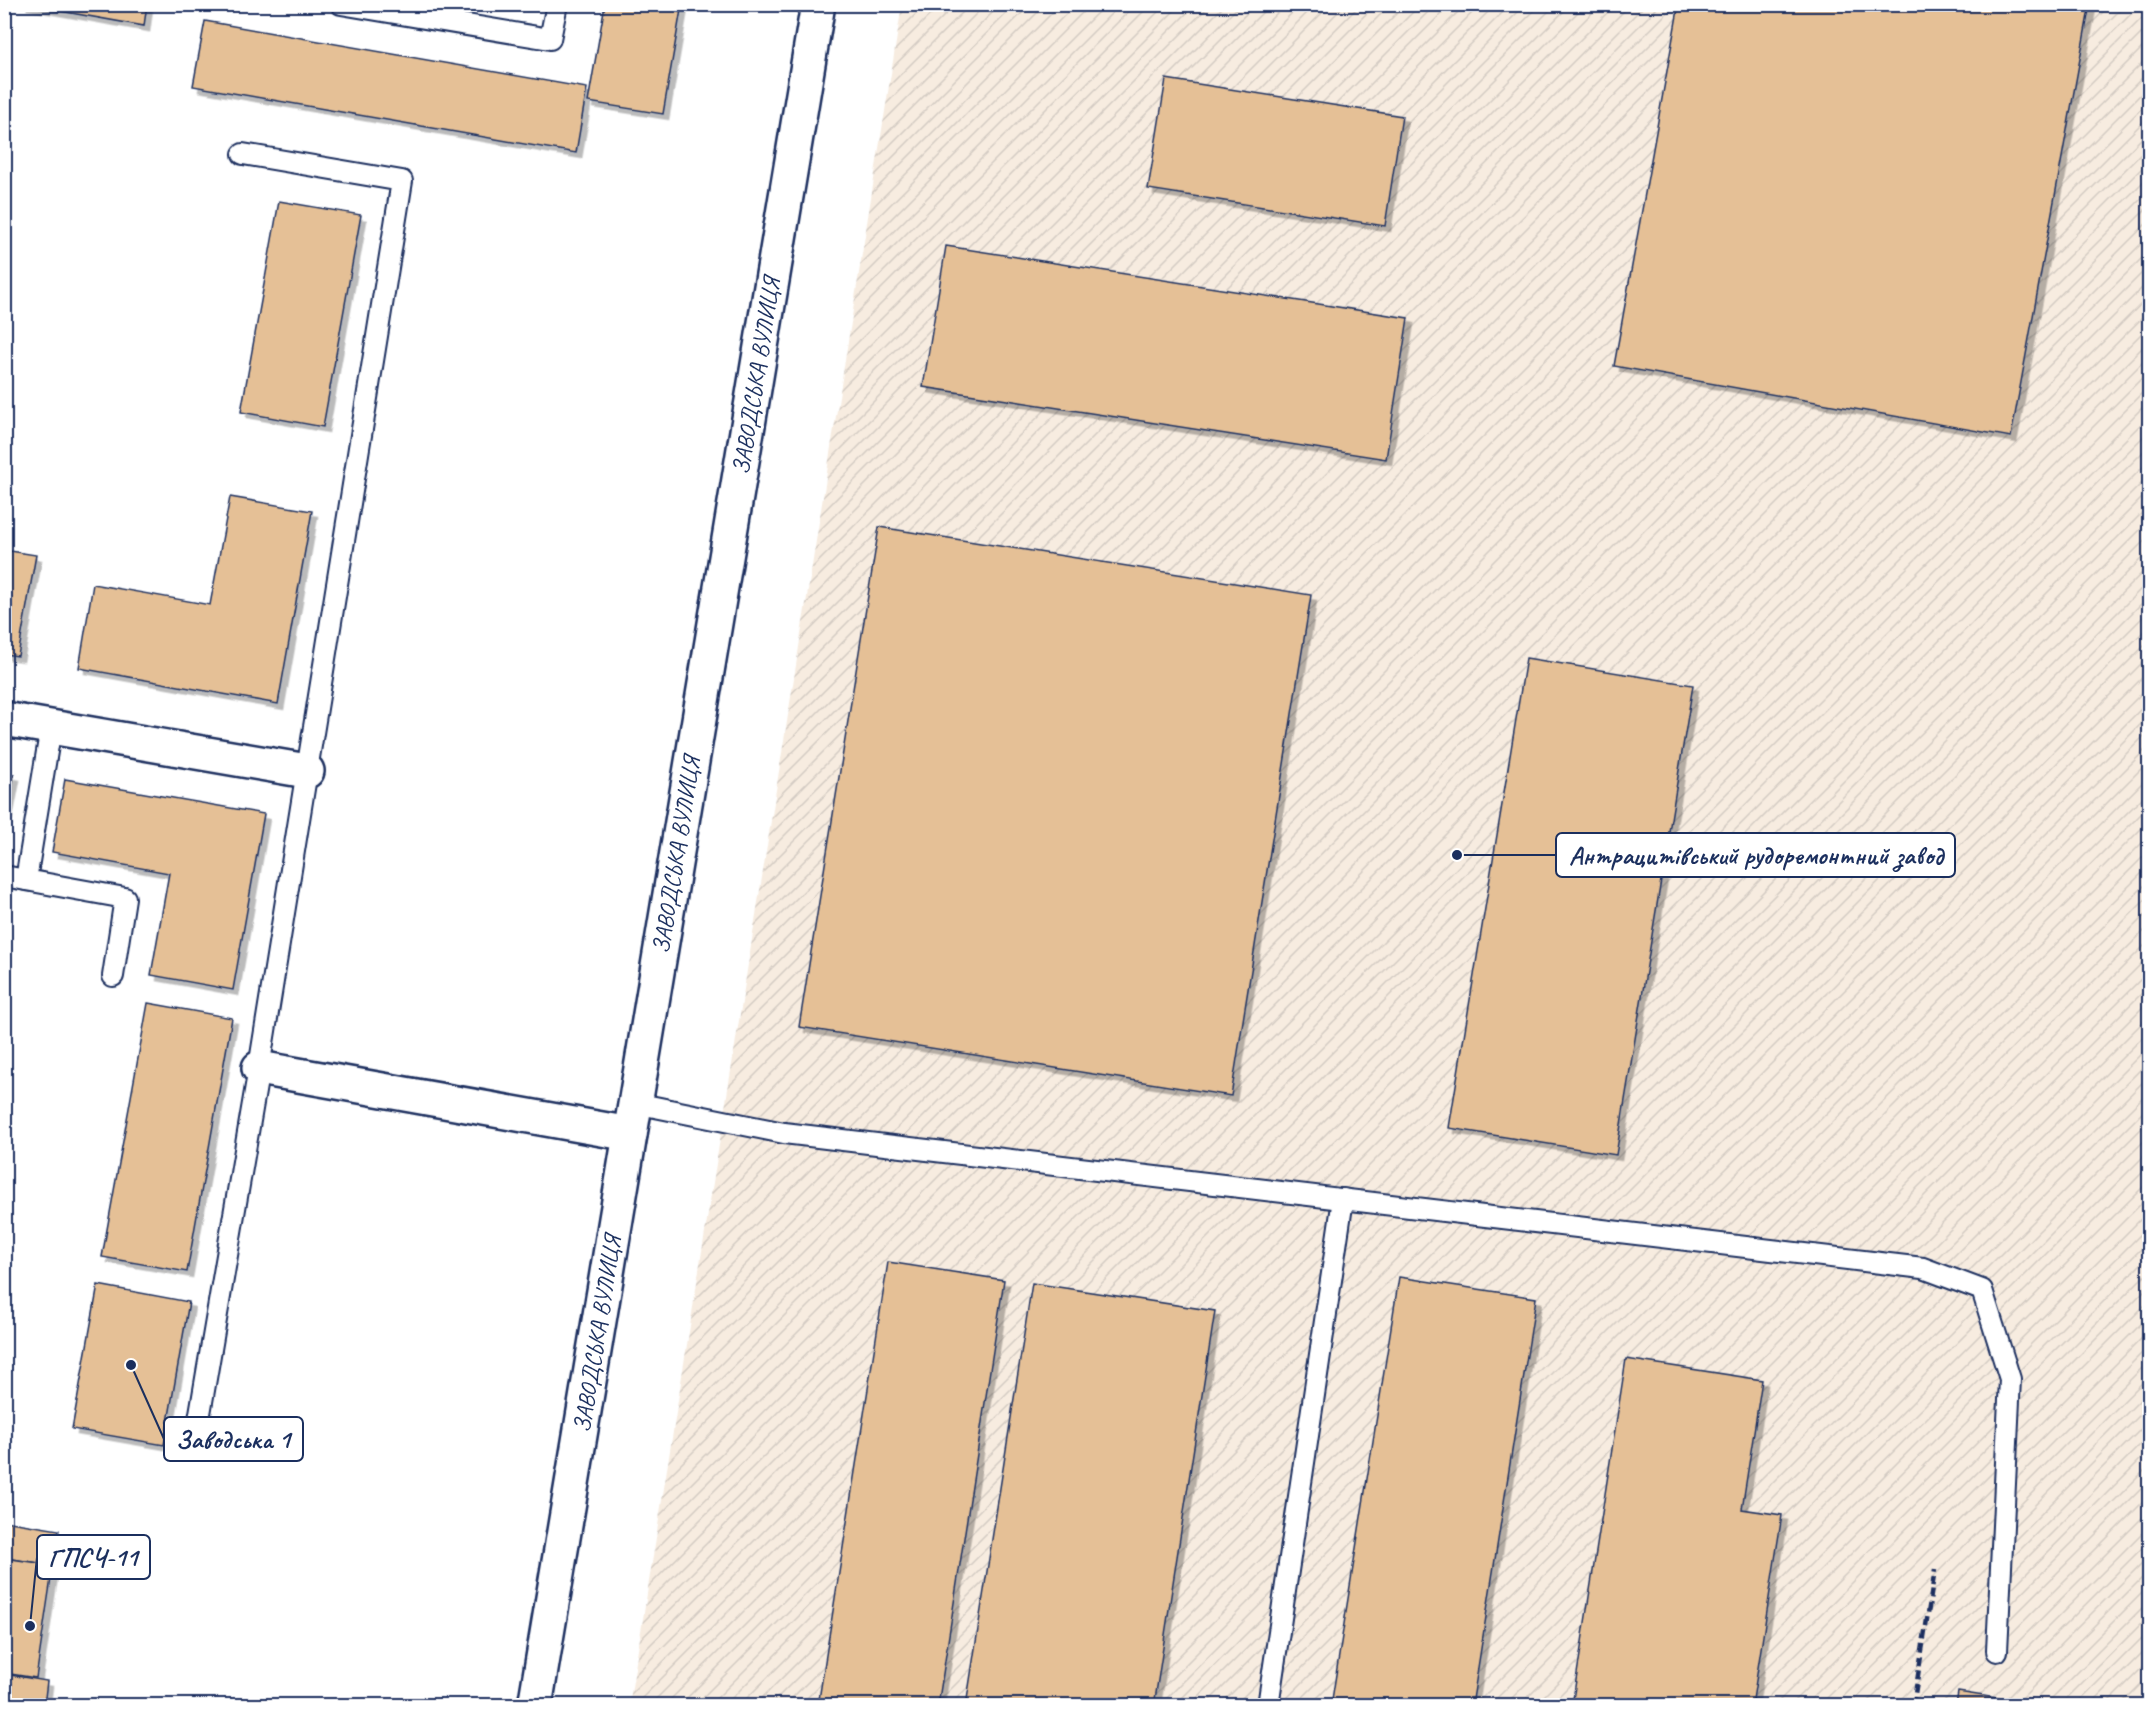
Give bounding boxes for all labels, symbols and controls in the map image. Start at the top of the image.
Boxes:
street label: ЗАВОДСЬКА ВУЛИЦЯ [726,272,787,477]
street label: ЗАВОДСЬКА ВУЛИЦЯ [646,751,707,956]
callout: Антрацитівський рудоремонтний завод [1556,833,1955,877]
text: Антрацитівський рудоремонтний завод [1569,839,1945,872]
street label: ЗАВОДСЬКА ВУЛИЦЯ [567,1230,628,1435]
callout: Заводська 1 [164,1417,303,1461]
text: Заводська 1 [176,1423,294,1456]
callout: ГПСЧ-11 [37,1535,150,1579]
text: ГПСЧ-11 [48,1541,141,1574]

